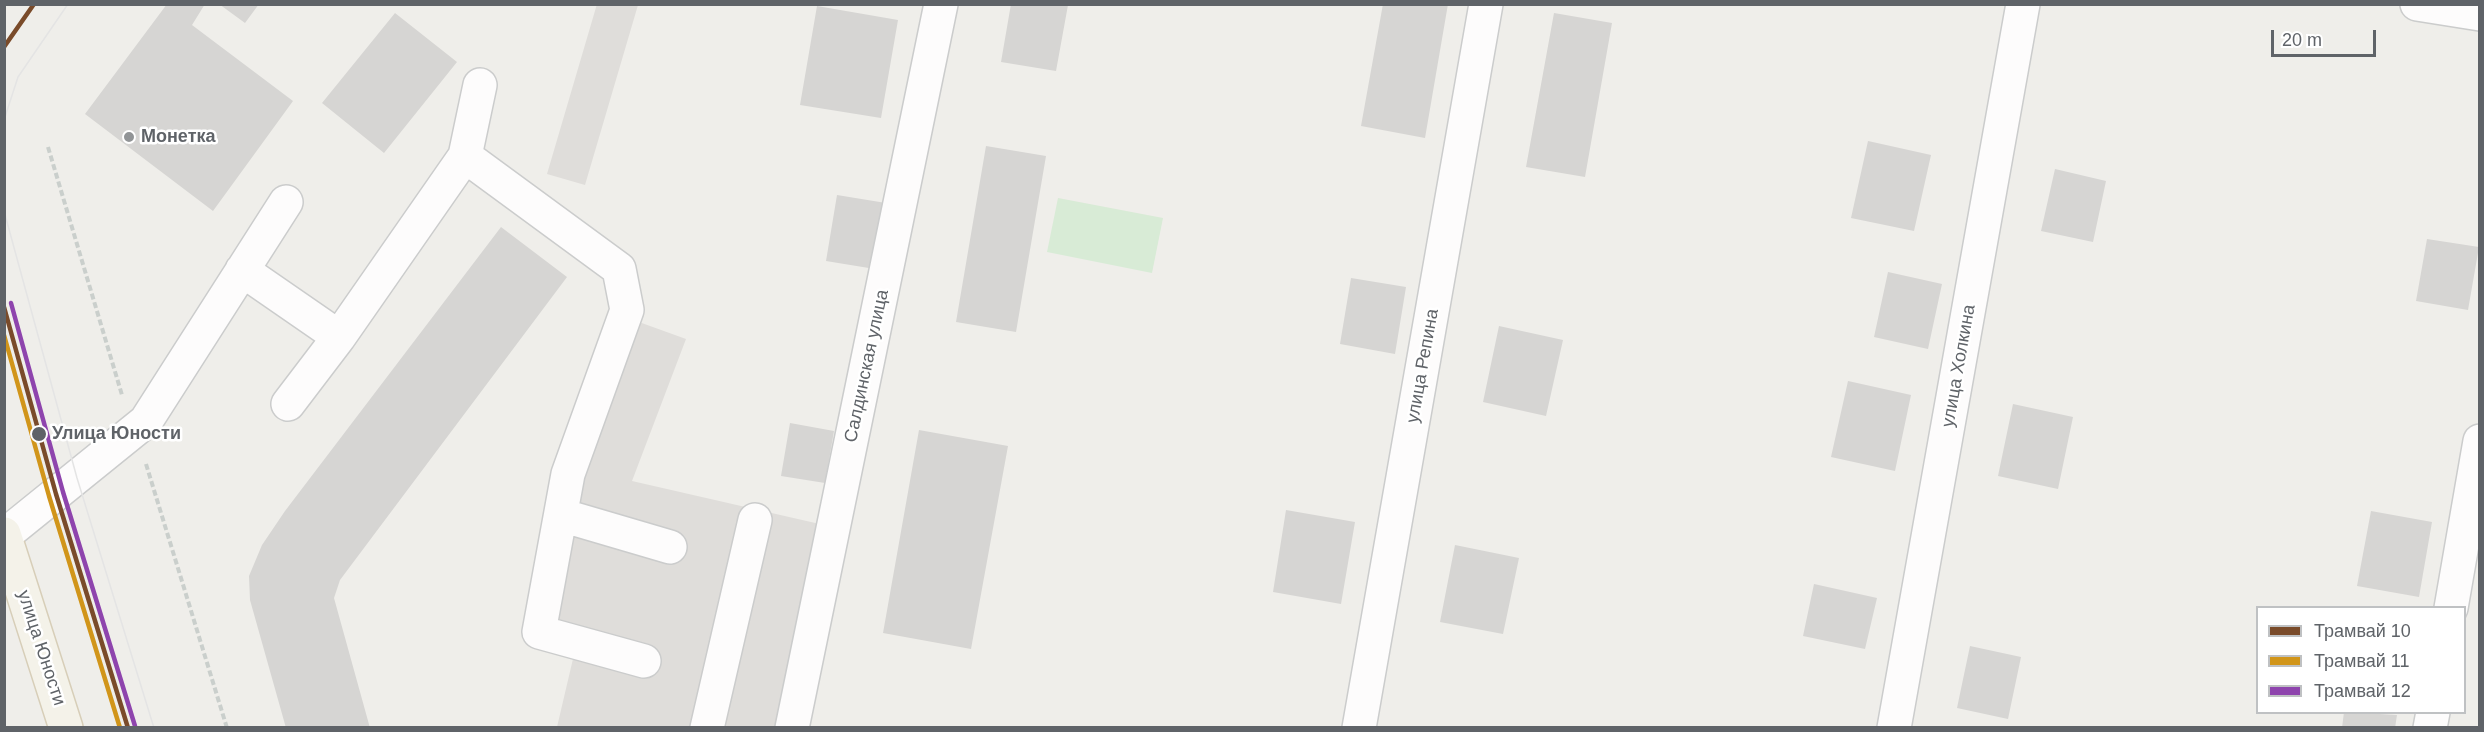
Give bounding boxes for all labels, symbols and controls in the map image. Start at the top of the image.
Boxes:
scale bar [2274,18,2379,56]
text: 20 m [2282,30,2322,50]
place label: Монетка [141,126,215,148]
marker: Монетка [122,130,136,144]
street label: Салдинская улица [840,288,894,444]
street label: улица Холкина [1938,303,1980,429]
street label: улица Репина [1402,307,1444,425]
place label: Улица Юности [52,423,181,445]
marker: Улица Юности [30,425,48,443]
street label: улица Юности [12,588,70,708]
legend [2256,606,2466,714]
text: Трамвай 10 [2314,621,2411,641]
text: Трамвай 11 [2314,651,2410,671]
text: Трамвай 12 [2314,681,2411,701]

